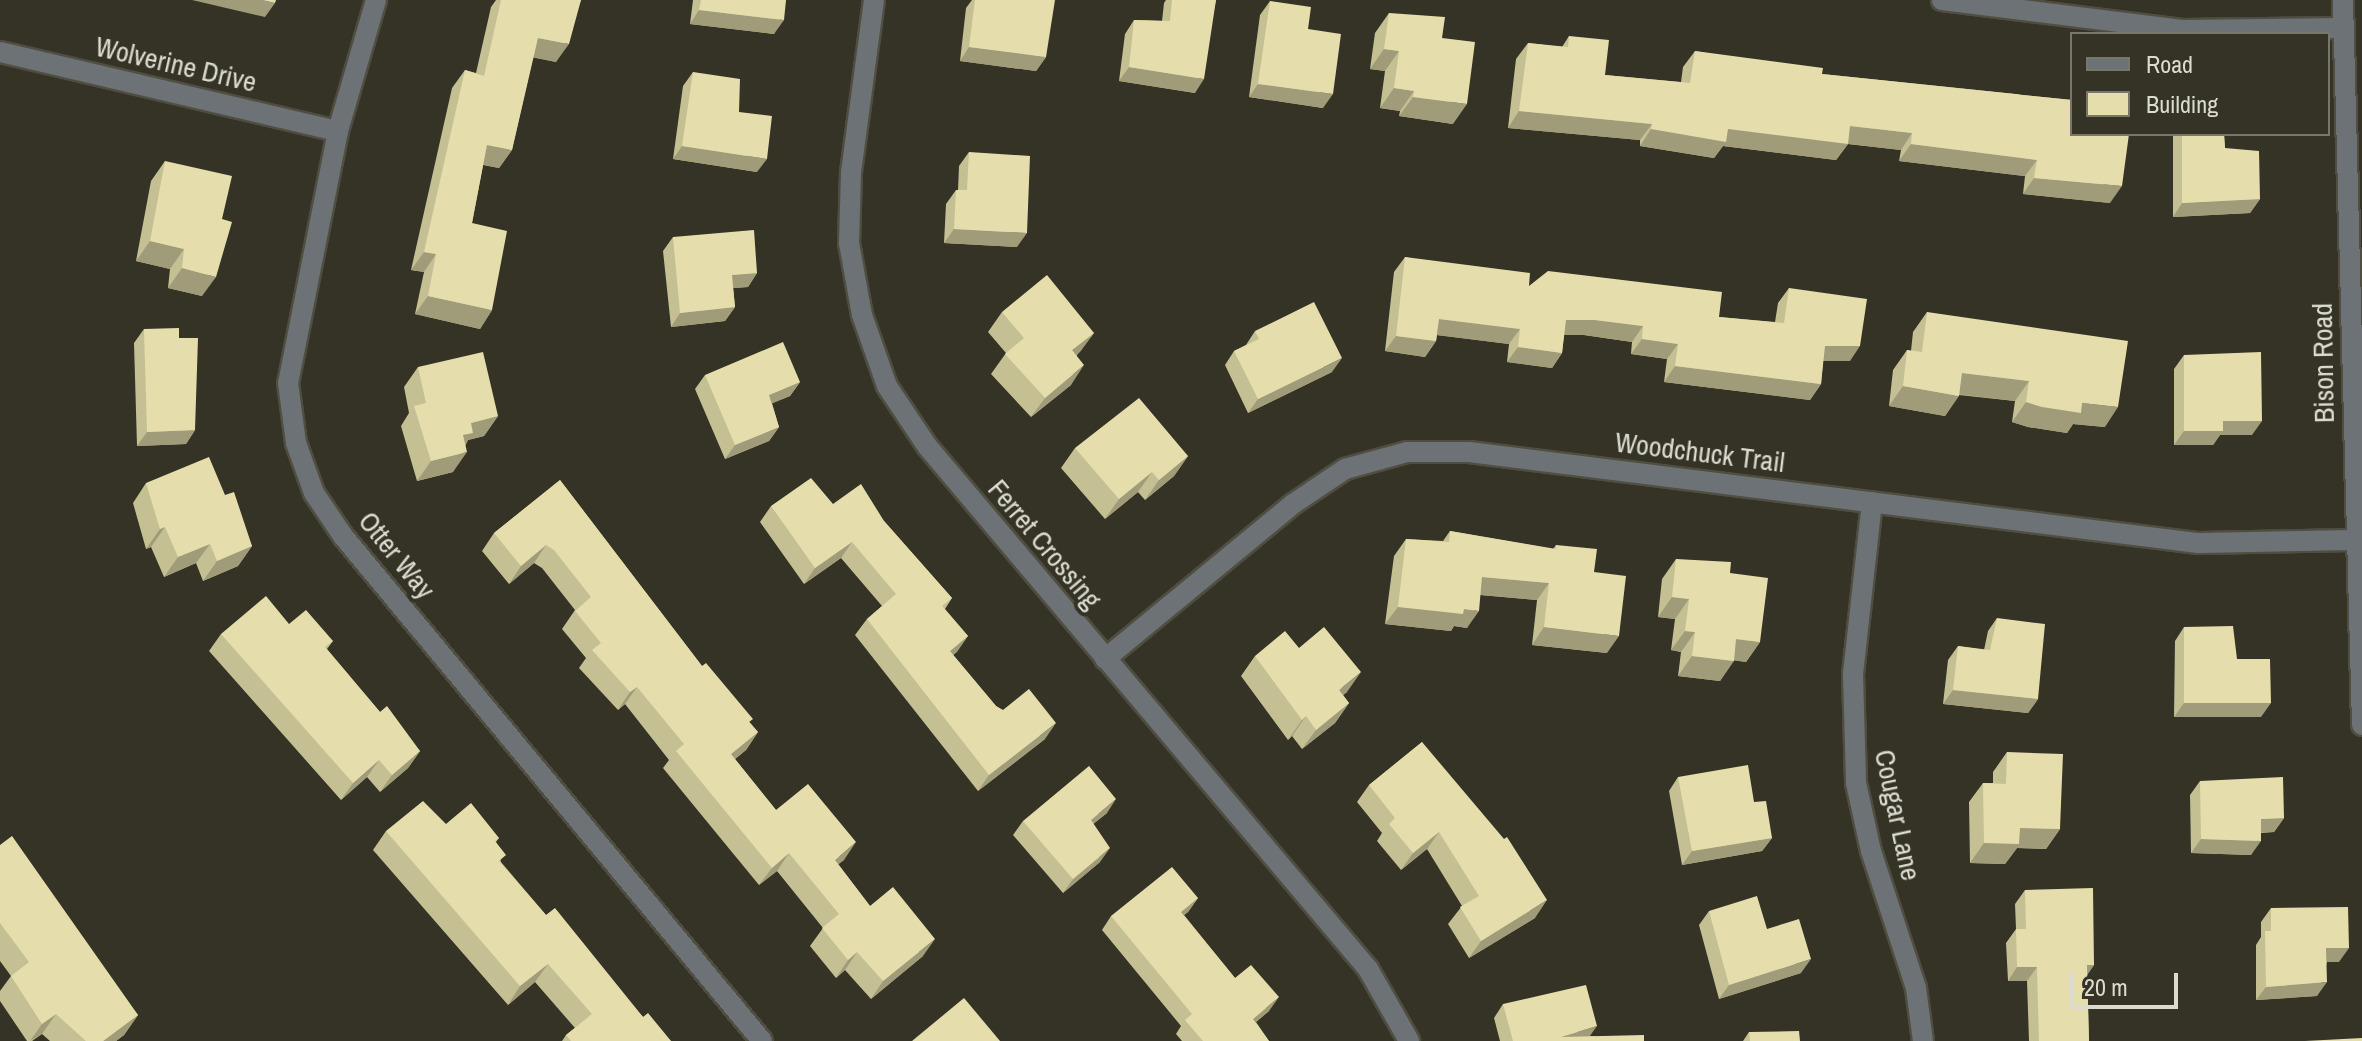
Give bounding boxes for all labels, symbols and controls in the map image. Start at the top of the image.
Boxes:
street label: Wolverine Drive [92,29,260,99]
legend [2070,32,2330,136]
text: Road [2146,48,2193,80]
text: Building [2146,88,2218,120]
street label: Bison Road [2305,303,2341,423]
street label: Woodchuck Trail [1613,425,1787,479]
street label: Ferret Crossing [981,473,1109,615]
street label: Otter Way [352,505,442,605]
street label: Cougar Lane [1868,747,1928,883]
scale bar [2074,957,2182,1007]
text: 20 m [2084,971,2128,1003]

